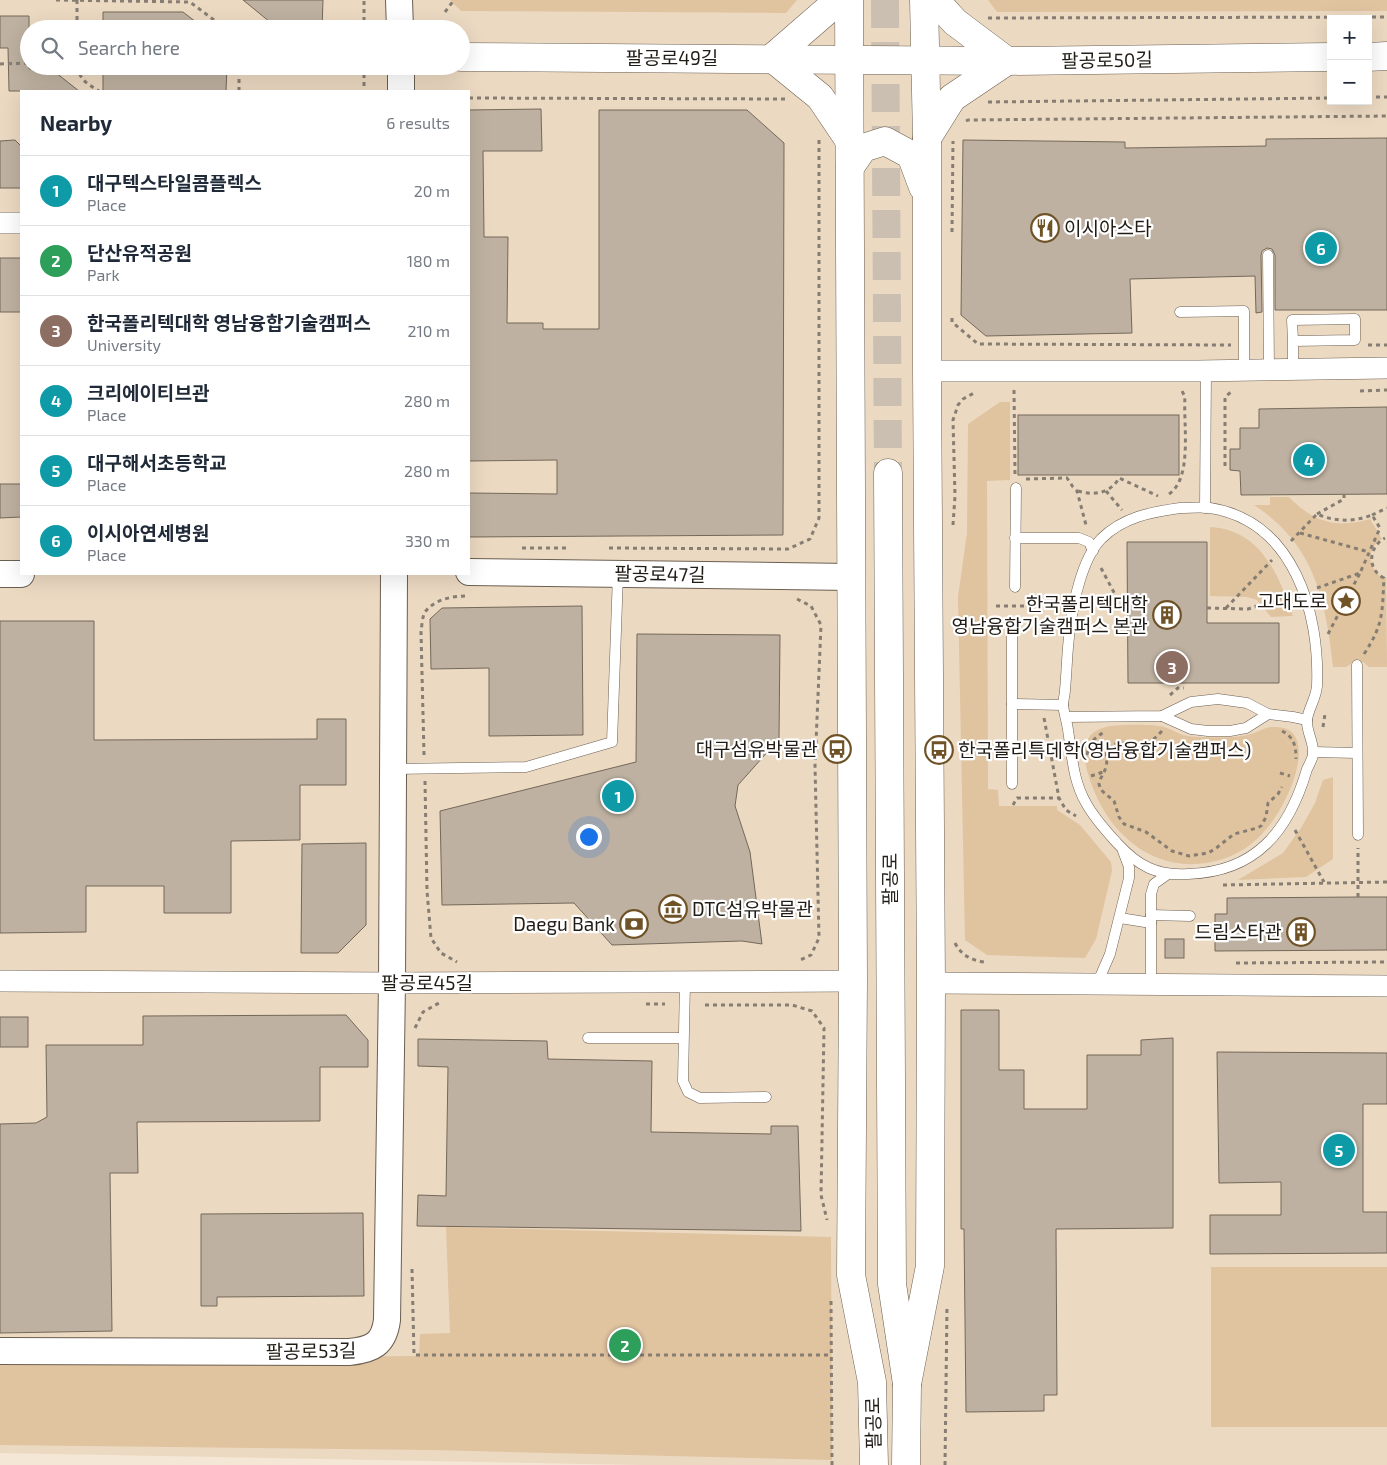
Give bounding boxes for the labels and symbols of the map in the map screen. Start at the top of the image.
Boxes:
street label: 팔공로49길 [626,46,718,69]
street label: 팔공로50길 [1061,47,1153,72]
restaurant icon: 이시아스타 [1030,213,1060,243]
place label: 이시아스타 [1064,216,1152,239]
pin: 6 [1305,229,1337,267]
pin: 4 [1293,441,1325,479]
street label: 팔공로47길 [614,561,706,586]
place icon: 고대도로 [1331,586,1361,616]
place label: 고대도로 [1257,589,1327,612]
place label: 한국폴리텍대학 영남융합기술캠퍼스 본관 [951,592,1149,637]
building icon: 한국폴리텍대학 영남융합기술캠퍼스 본관 [1152,600,1182,630]
pin: 3 [1156,648,1188,686]
bus stop icon: 대구섬유박물관 [822,734,852,764]
bus stop icon: 한국폴리특데학(영남융합기술캠퍼스) [924,735,954,765]
place label: 대구섬유박물관 [696,737,818,760]
place label: 한국폴리특데학(영남융합기술캠퍼스) [958,738,1251,761]
pin: 1 [602,777,634,815]
your location [576,824,602,850]
street label: 팔공로 [878,853,901,905]
museum icon: DTC섬유박물관 [658,894,688,924]
place label: DTC섬유박물관 [692,897,813,920]
bank icon: Daegu Bank [619,909,649,939]
place label: Daegu Bank [513,912,615,935]
building icon: 드림스타관 [1286,917,1316,947]
place label: 드림스타관 [1195,920,1282,943]
street label: 팔공로45길 [381,971,473,994]
pin: 5 [1323,1131,1355,1169]
pin: 2 [609,1326,641,1364]
street label: 팔공로53길 [265,1338,357,1363]
street label: 팔공로 [861,1397,884,1449]

